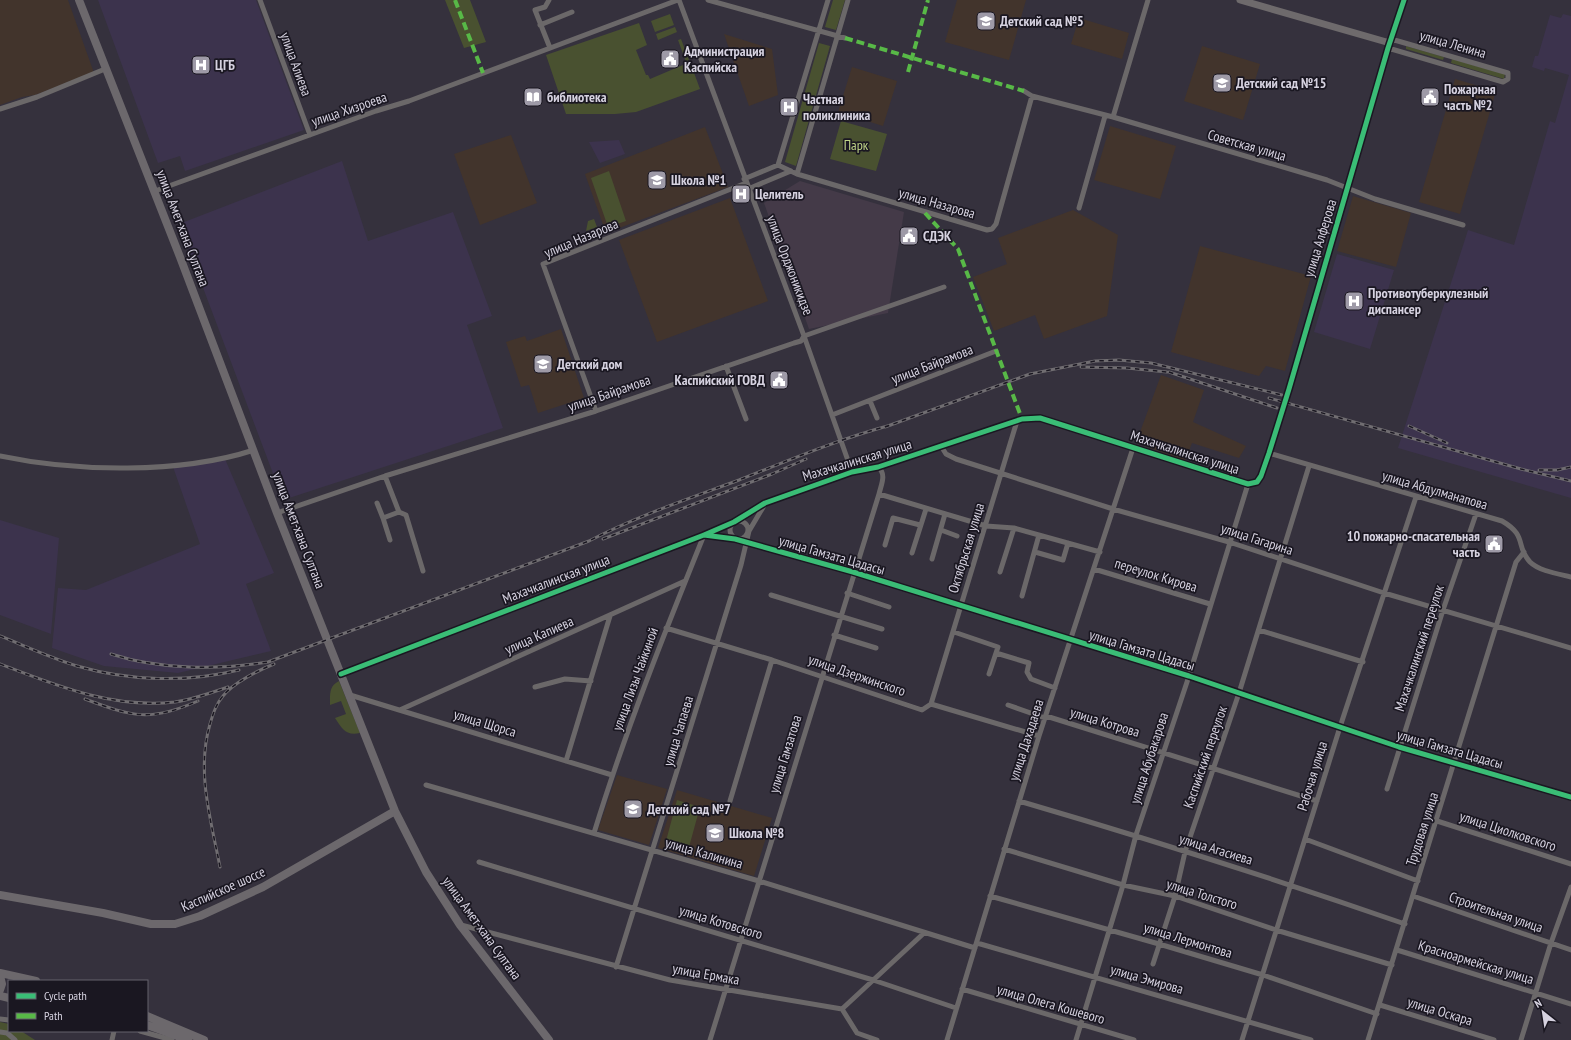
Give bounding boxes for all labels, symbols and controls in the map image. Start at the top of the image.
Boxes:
school or university icon: Детский сад №5 [975,10,997,32]
place label: Детский сад №5 [1000,12,1084,30]
street label: улица Ленина [1418,26,1488,62]
street label: улица Алиева [276,30,316,98]
place label: Администрация Каспийска [683,42,764,76]
public building icon: Администрация Каспийска [659,48,681,70]
hospital icon: ЦГБ [190,54,212,76]
place label: ЦГБ [215,56,235,74]
school or university icon: Детский сад №15 [1211,72,1233,94]
place label: Детский сад №15 [1236,74,1326,92]
place label: Пожарная часть №2 [1444,80,1496,114]
library icon: библиотека [522,86,544,108]
public building icon: Пожарная часть №2 [1419,86,1441,108]
street label: улица Хизроева [309,88,389,130]
place label: библиотека [547,88,607,106]
place label: Частная поликлиника [803,90,871,124]
hospital icon: Частная поликлиника [778,96,800,118]
street label: Советская улица [1206,125,1288,165]
park label: Парк [844,136,869,154]
street label: улица Амет-хана Султана [152,167,214,289]
school or university icon: Школа №1 [646,169,668,191]
place label: Школа №1 [671,171,726,189]
hospital icon: Целитель [730,183,752,205]
street label: улица Назарова [897,184,977,222]
place label: Целитель [755,185,804,203]
street label: улица Алферова [1300,197,1340,279]
street label: улица Орджоникидзе [763,212,817,318]
street label: улица Назарова [541,214,621,262]
public building icon: СДЭК [898,225,920,247]
place label: СДЭК [923,227,952,245]
place label: Противотуберкулезный диспансер [1367,284,1488,318]
hospital icon: Противотуберкулезный диспансер [1343,290,1365,312]
street label: улица Байрамова [889,340,975,388]
school or university icon: Детский дом [532,353,554,375]
place label: Детский дом [557,355,623,373]
public building icon: Каспийский ГОВД [768,369,790,391]
street label: улица Байрамова [565,370,653,416]
place label: Каспийский ГОВД [674,371,765,389]
street label: Махачкалинская улица [1128,426,1242,478]
street label: Махачкалинская улица [800,435,914,485]
street label: улица Абдулманапова [1380,466,1490,514]
street label: улица Амет-хана Султана [268,469,330,591]
street label: Октябрьская улица [944,501,988,595]
street label: улица Гагарина [1219,519,1295,559]
place label: 10 пожарно-спасательная часть [1347,527,1480,561]
street label: улица Гамзата Цадасы [777,531,887,579]
public building icon: 10 пожарно-спасательная часть [1483,533,1505,555]
street label: Махачкалинская улица [500,550,612,608]
street label: переулок Кирова [1113,554,1199,596]
street label: Махачкалинский переулок [1390,582,1448,713]
street label: улица Капиева [502,612,576,658]
street label: улица Лизы Чайкиной [608,625,662,733]
street label: улица Гамзата Цадасы [1087,625,1197,675]
street label: улица Дзержинского [806,650,908,700]
street label: улица Чапаева [659,694,697,768]
street label: улица Дахадаева [1004,697,1048,783]
street label: улица Котрова [1068,703,1142,741]
street label: Каспийский переулок [1179,703,1231,811]
street label: улица Щорса [452,705,518,741]
street label: улица Абубакарова [1126,710,1172,806]
street label: улица Гамзатова [765,713,805,795]
street label: улица Гамзата Цадасы [1395,725,1505,773]
street label: Рабочая улица [1293,739,1331,813]
street label: Трудовая улица [1402,790,1442,868]
school or university icon: Детский сад №7 [622,798,644,820]
place label: Детский сад №7 [647,800,731,818]
street label: улица Циолковского [1457,807,1559,855]
school or university icon: Школа №8 [704,822,726,844]
place label: Школа №8 [729,824,784,842]
street label: улица Агасиева [1177,829,1255,869]
street label: улица Калинина [663,833,745,873]
street label: Каспийское шоссе [178,862,268,916]
street label: улица Амет-хана Султана [438,873,526,983]
street label: улица Толстого [1164,875,1240,913]
street label: Строительная улица [1447,888,1545,936]
street label: улица Котовского [677,901,765,943]
street label: улица Лермонтова [1142,918,1234,962]
street label: Красноармейская улица [1416,936,1536,988]
street label: улица Ермака [671,959,741,989]
street label: улица Эмирова [1108,960,1186,998]
legend [8,980,148,1032]
street label: улица Олега Кошевого [995,980,1107,1028]
text: Cycle path [44,988,87,1003]
north arrow [1523,992,1563,1032]
street label: улица Оскара [1405,993,1475,1029]
text: N [1532,996,1544,1011]
text: Path [44,1008,62,1023]

